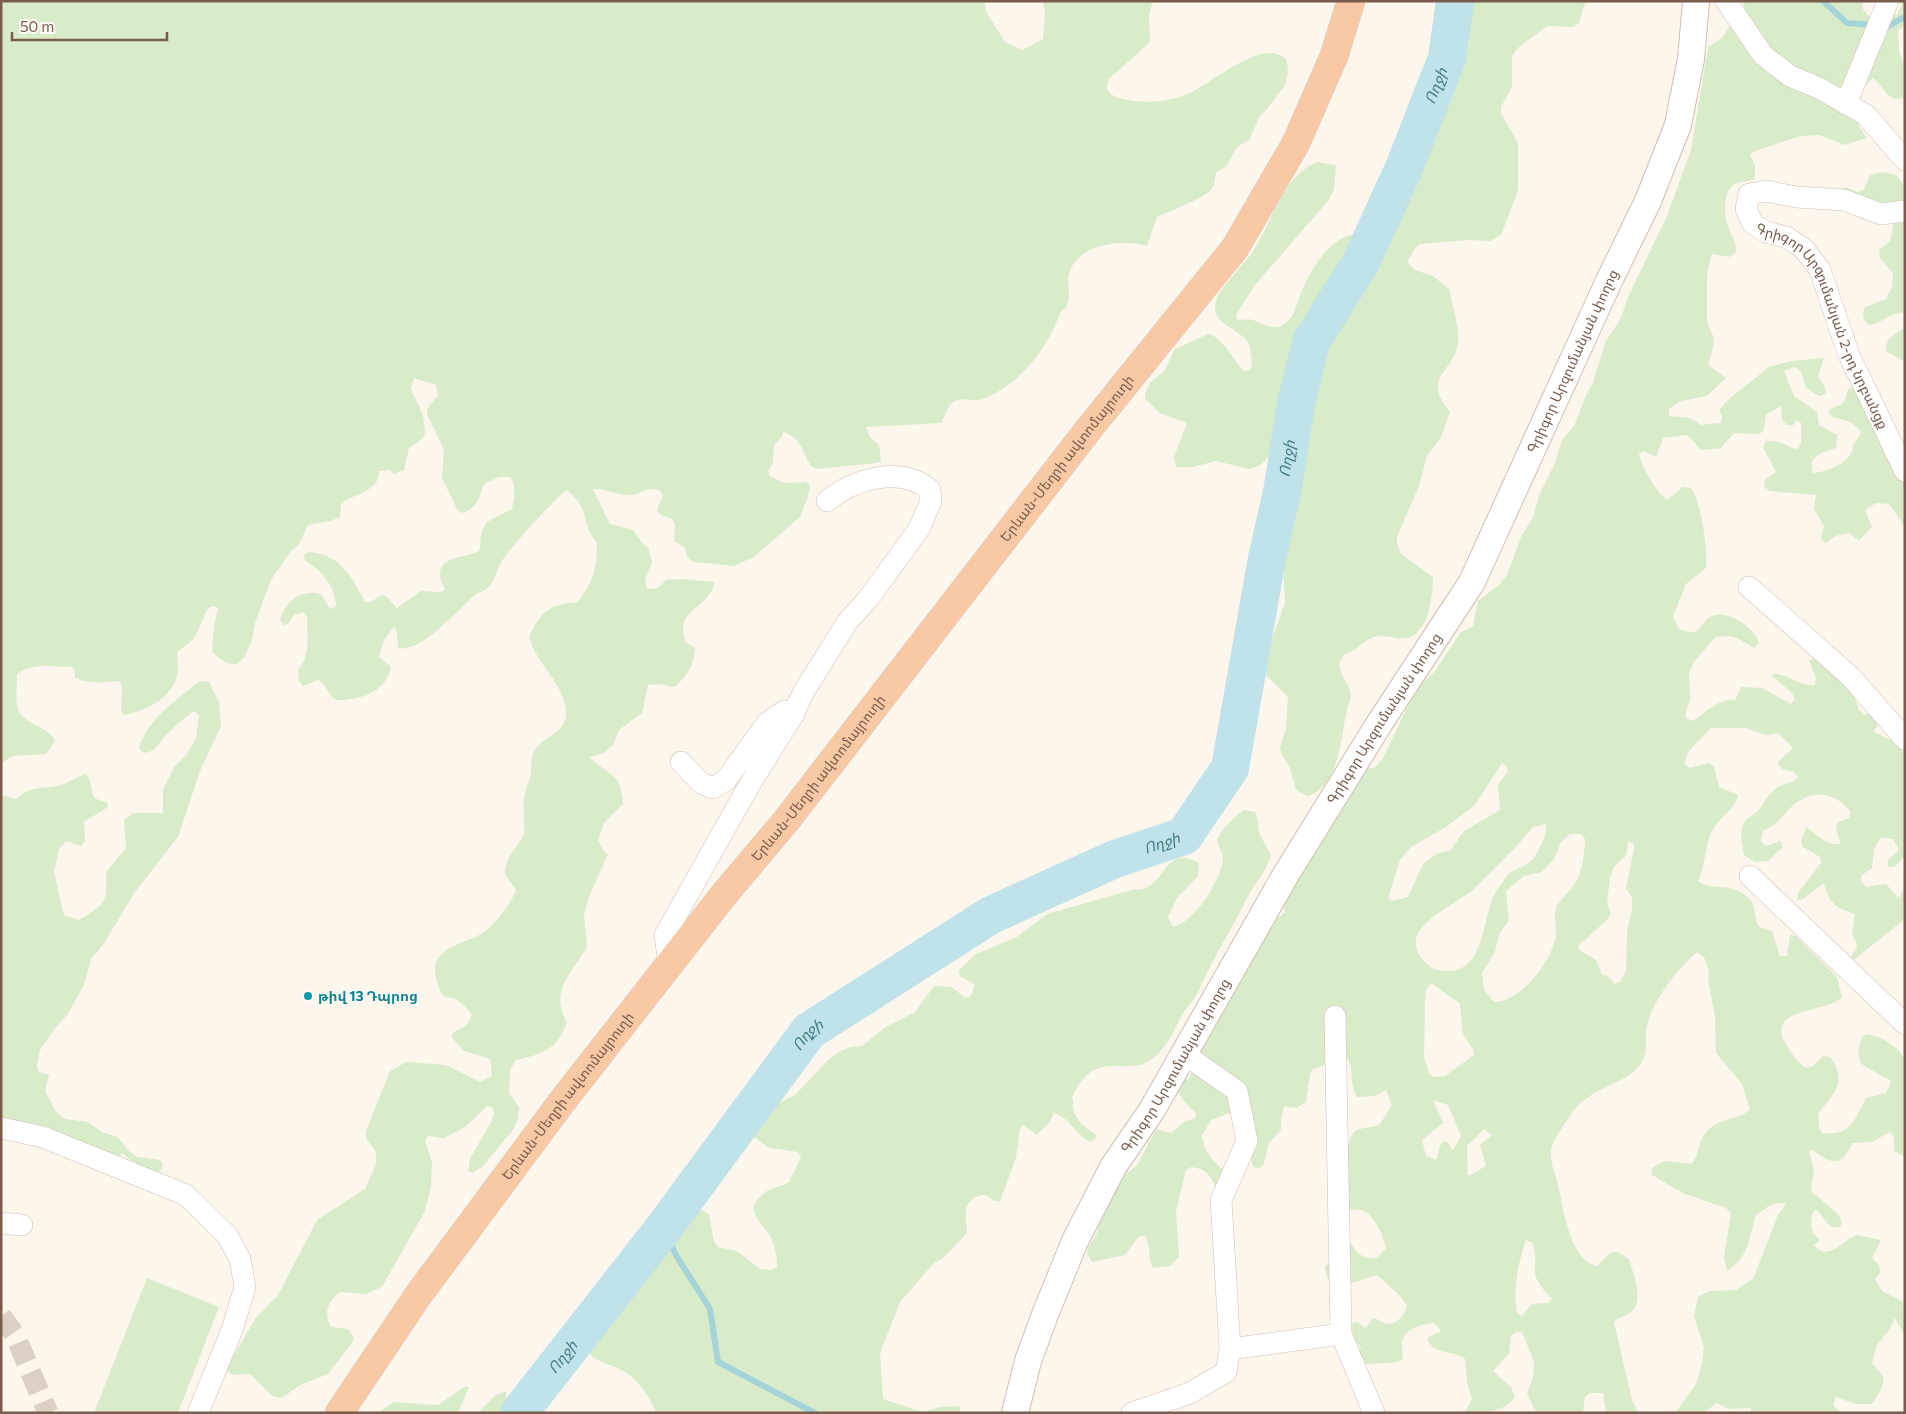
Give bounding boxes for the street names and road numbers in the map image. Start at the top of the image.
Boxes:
street label: Գրիգոր Արզումանյան 2-րդ նրբանցք [1752,218,1892,431]
street label: Գրիգոր Արզումանյան փողոց [1523,266,1621,455]
street label: Երևան-Մեղրի ավտոմայրուղի [996,371,1137,545]
street label: Գրիգոր Արզումանյան փողոց [1323,629,1445,807]
street label: Երևան-Մեղրի ավտոմայրուղի [747,691,889,864]
street label: Գրիգոր Արզումանյան փողոց [1116,975,1233,1156]
street label: Երևան-Մեղրի ավտոմայրուղի [498,1008,637,1183]

